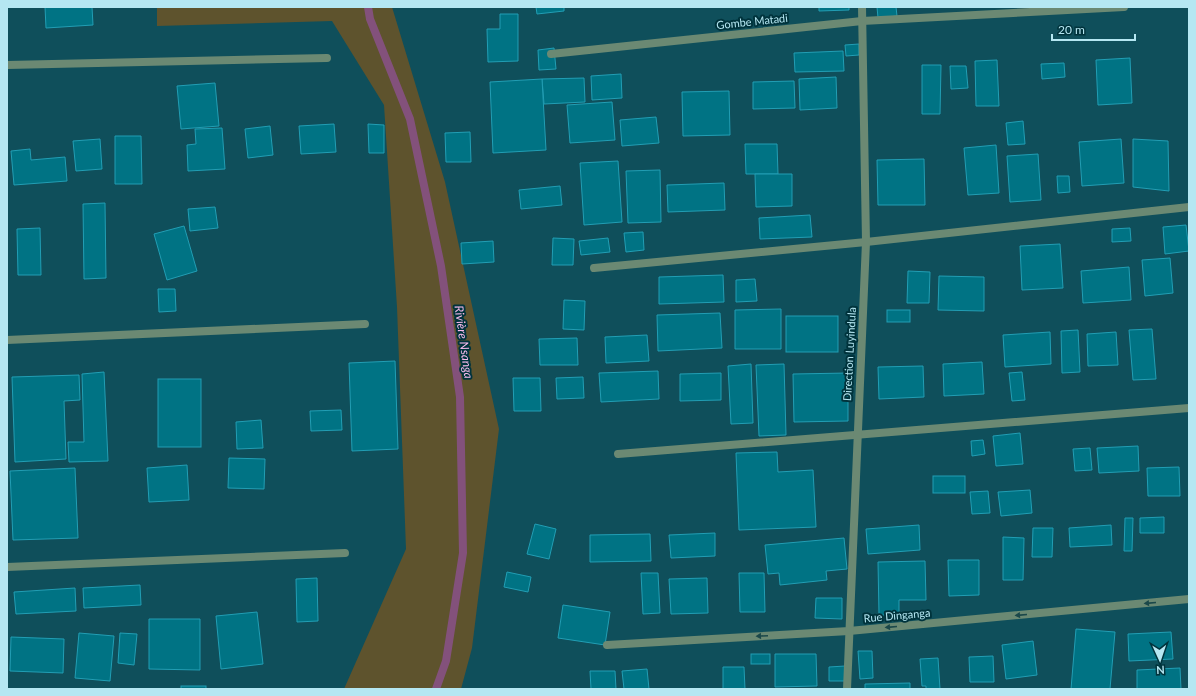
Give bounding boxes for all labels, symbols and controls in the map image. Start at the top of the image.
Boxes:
street label: Gombe Matadi [716,11,789,31]
scale bar [1052,16,1135,42]
text: 20 m [1058,22,1085,37]
water label: Rivière Nsanga [451,304,477,380]
street label: Direction Luyindula [840,307,858,401]
one-way arrow [1144,599,1156,606]
street label: Rue Dinganga [863,606,931,624]
one-way arrow [1015,611,1027,618]
one-way arrow [885,623,897,630]
one-way arrow [755,633,768,639]
north arrow [1140,640,1180,680]
text: N [1156,664,1165,677]

